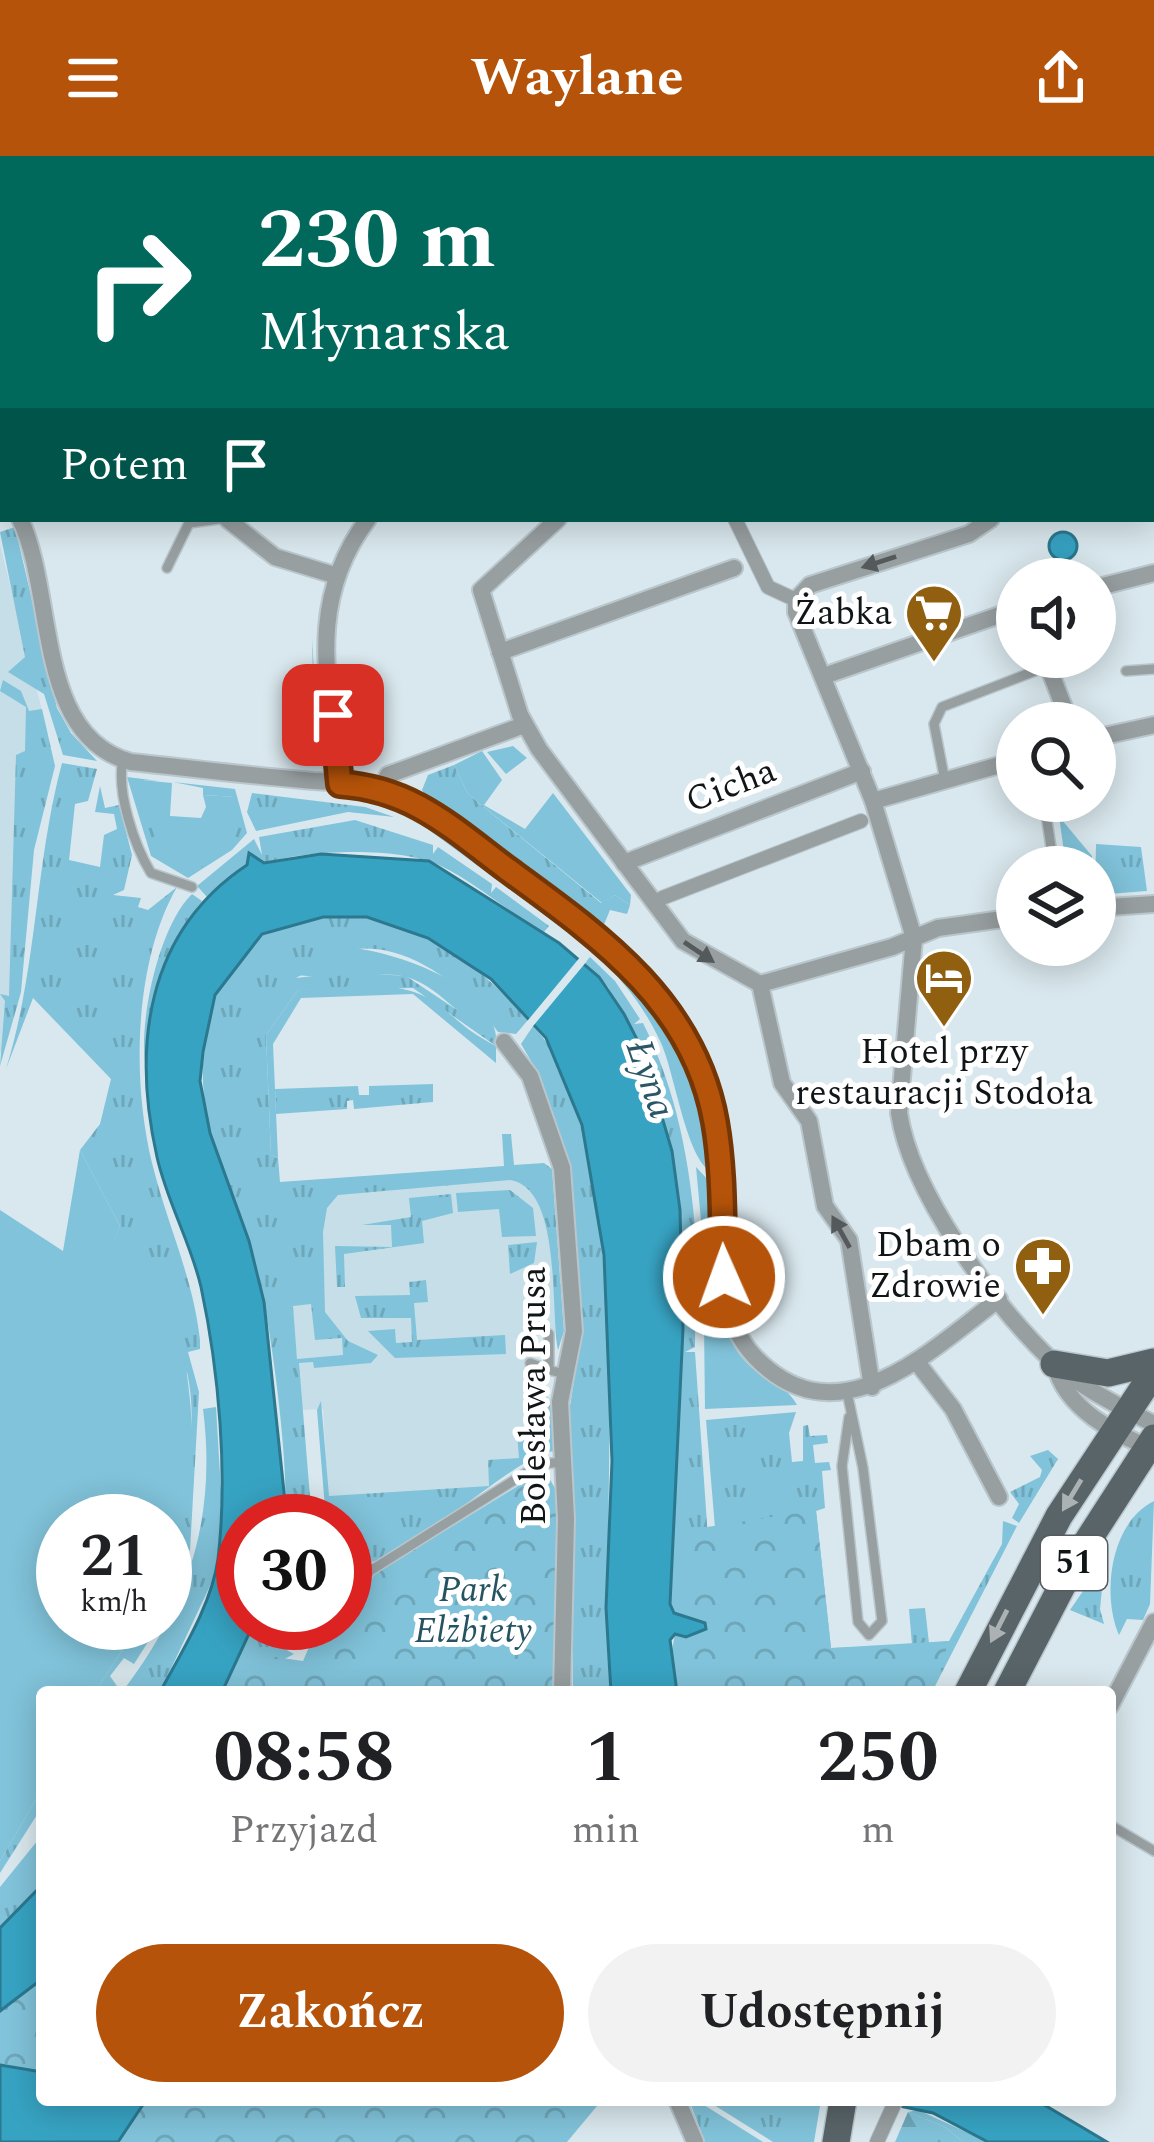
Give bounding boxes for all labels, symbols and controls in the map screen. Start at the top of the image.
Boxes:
text: Waylane [470,37,684,119]
icon: menu [60,45,126,111]
icon: share [1028,45,1094,111]
text: 230 m [258,177,496,305]
icon: right [60,204,216,360]
text: Młynarska [258,292,510,374]
text: Potem [60,431,189,500]
icon: arrive [213,432,279,498]
one-way arrow [860,554,897,573]
map controls [996,558,1116,966]
button: sound [996,558,1116,678]
supermarket icon: Żabka [903,582,965,664]
place label: Żabka [794,586,892,641]
pin [282,664,384,766]
icon: arrive [300,682,366,748]
button: search [996,702,1116,822]
street label: Cicha [678,744,785,828]
button: layers [996,846,1116,966]
one-way arrow [682,940,715,962]
hotel icon: Hotel przy restauracji Stodoła [913,947,975,1029]
place label: Hotel przy restauracji Stodoła [795,1025,1093,1121]
water label: Łyna [609,1031,691,1127]
position arrow [661,1214,787,1340]
one-way arrow [831,1215,852,1249]
place label: Dbam o Zdrowie [869,1218,1001,1314]
pharmacy icon: Dbam o Zdrowie [1012,1235,1074,1317]
street label: Bolesława Prusa [507,1266,562,1526]
one-way arrow [1062,1478,1083,1512]
speed limit sign: 30 [216,1494,372,1650]
text: 21 [80,1511,148,1603]
road number: 51 [1041,1536,1107,1590]
park label: Park Elżbiety [414,1563,532,1659]
text: km/h [80,1579,148,1625]
one-way arrow [990,1608,1010,1643]
text: 08:58 [213,1704,394,1813]
text: 1 [586,1704,626,1813]
text: 250 [817,1704,939,1813]
text: Przyjazd [230,1801,378,1860]
text: min [572,1801,640,1860]
text: m [861,1801,895,1860]
button: Zakończ [96,1944,564,2082]
button: Udostępnij [588,1944,1056,2082]

